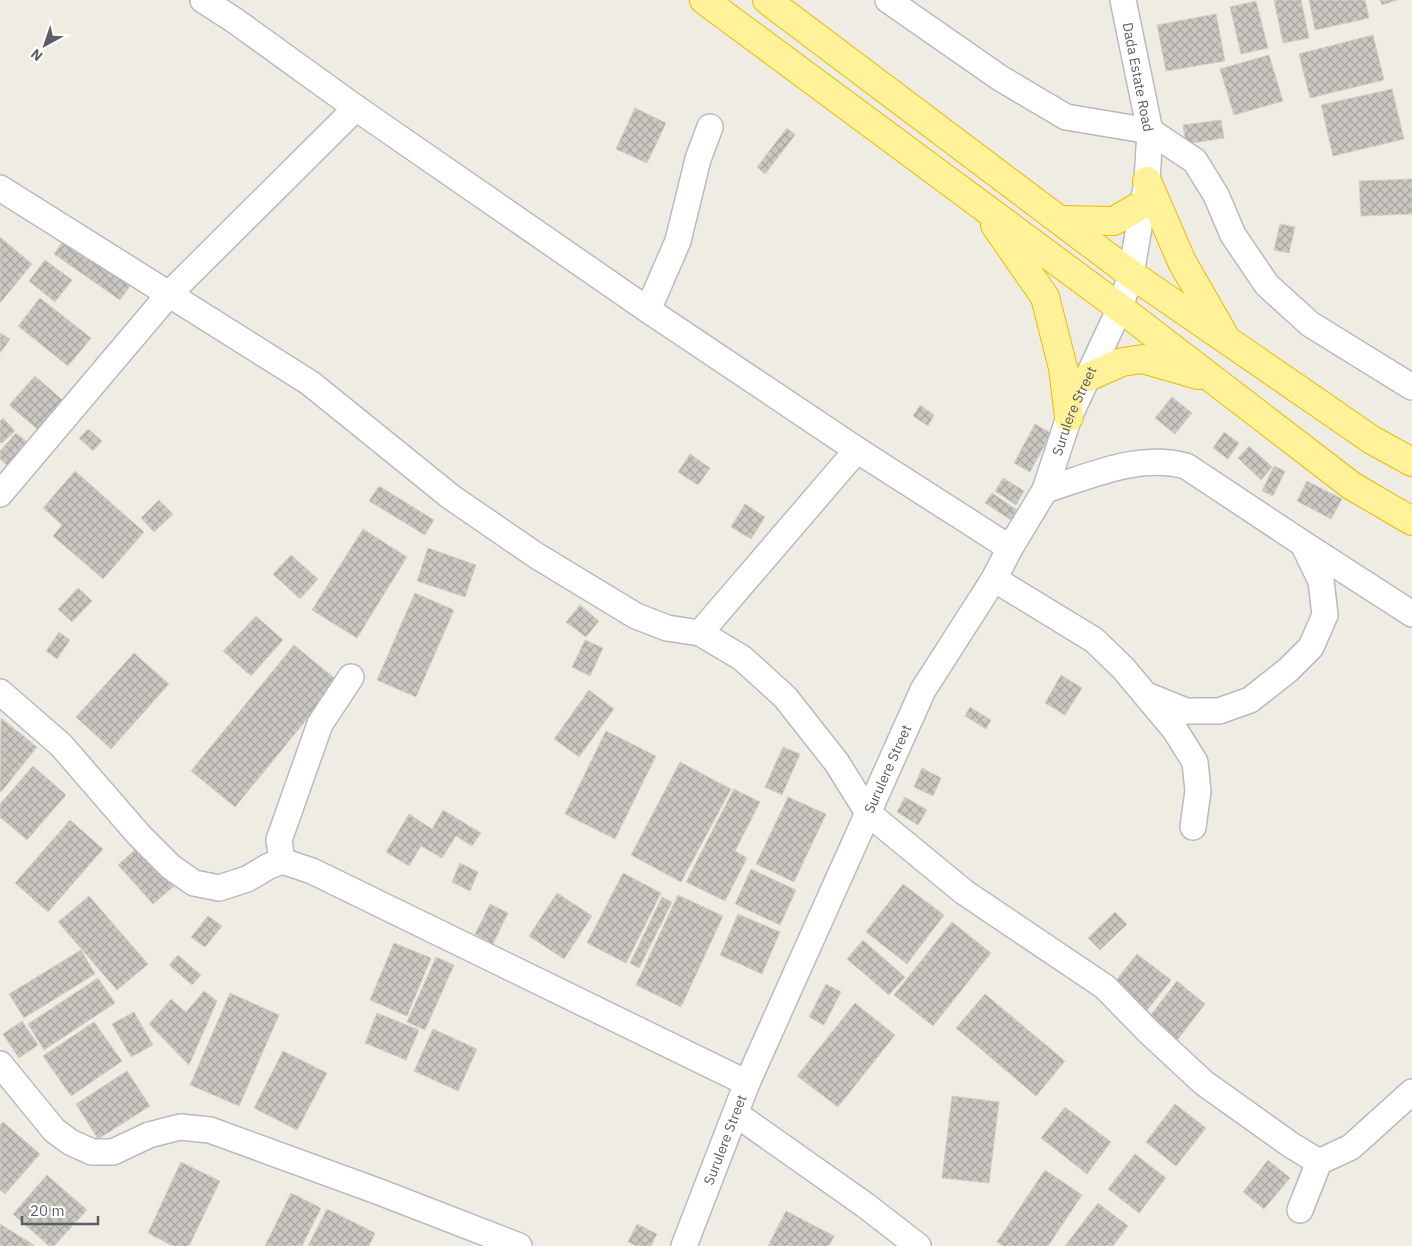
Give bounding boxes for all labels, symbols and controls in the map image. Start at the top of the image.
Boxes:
north arrow [20,20,70,70]
street label: Dada Estate Road [1119,21,1157,133]
text: N [27,45,46,65]
street label: Surulere Street [1048,363,1100,458]
street label: Surulere Street [860,722,915,816]
street label: Surulere Street [700,1092,751,1187]
scale bar [22,1194,99,1226]
text: 20 m [30,1201,65,1220]

